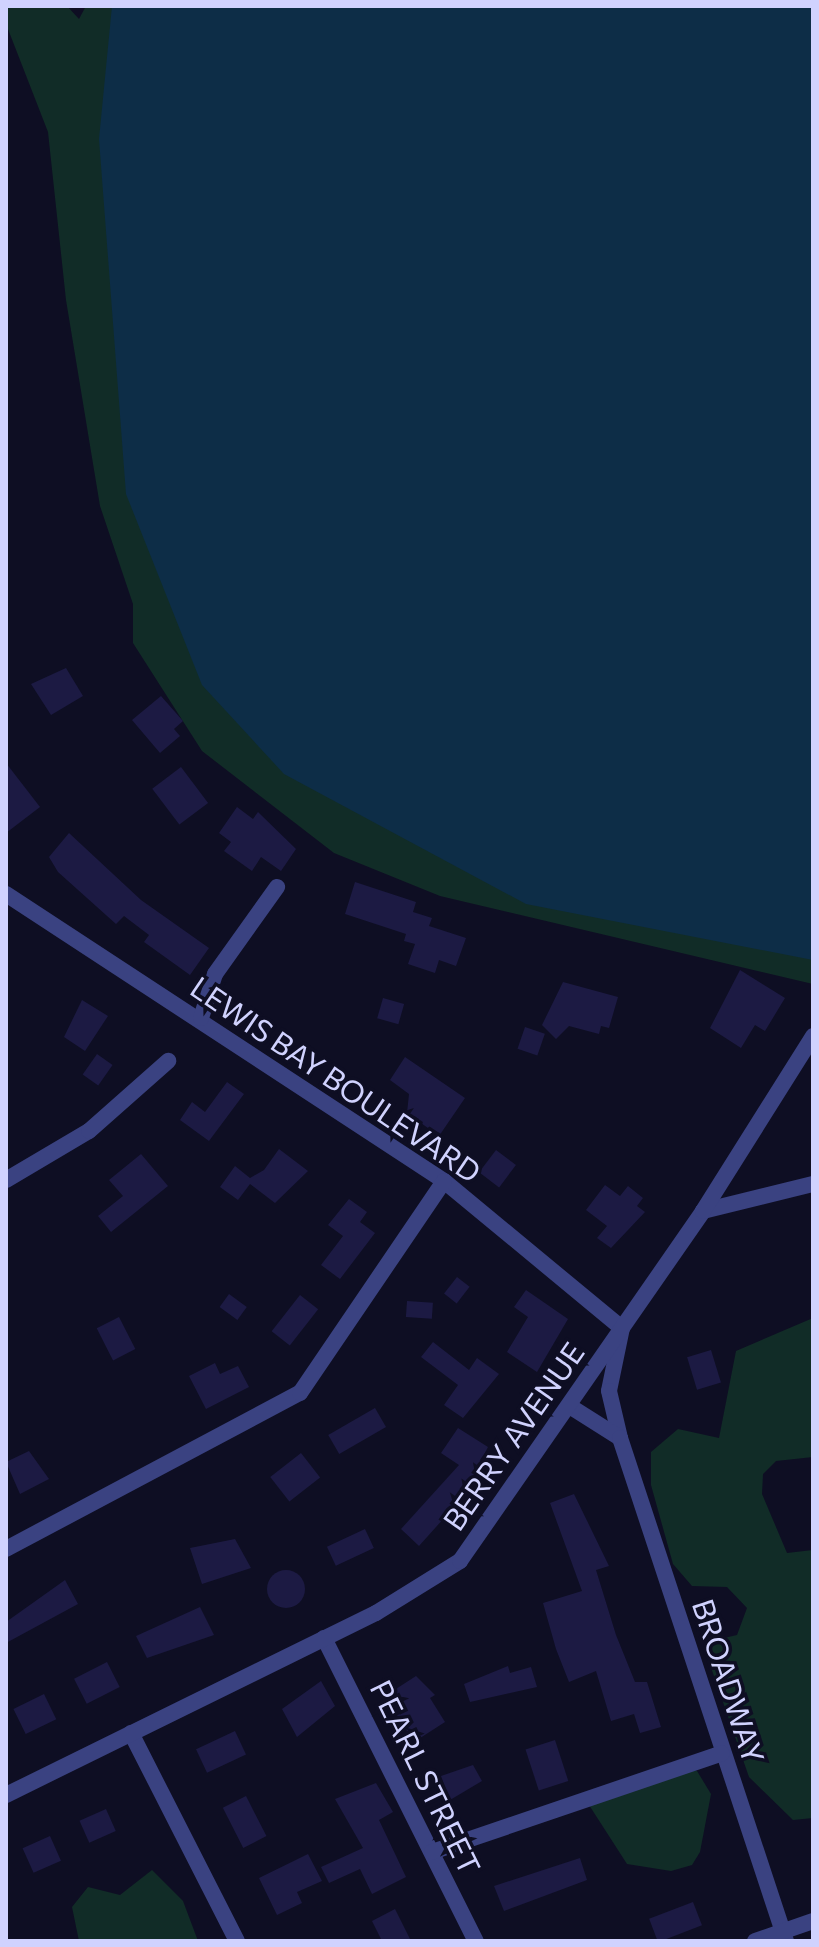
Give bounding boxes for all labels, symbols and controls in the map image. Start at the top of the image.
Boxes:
street label: LEWIS BAY BOULEVARD [184,968,488,1190]
street label: BERRY AVENUE [435,1335,591,1537]
street label: BROADWAY [685,1594,773,1768]
street label: PEARL STREET [363,1674,489,1880]

